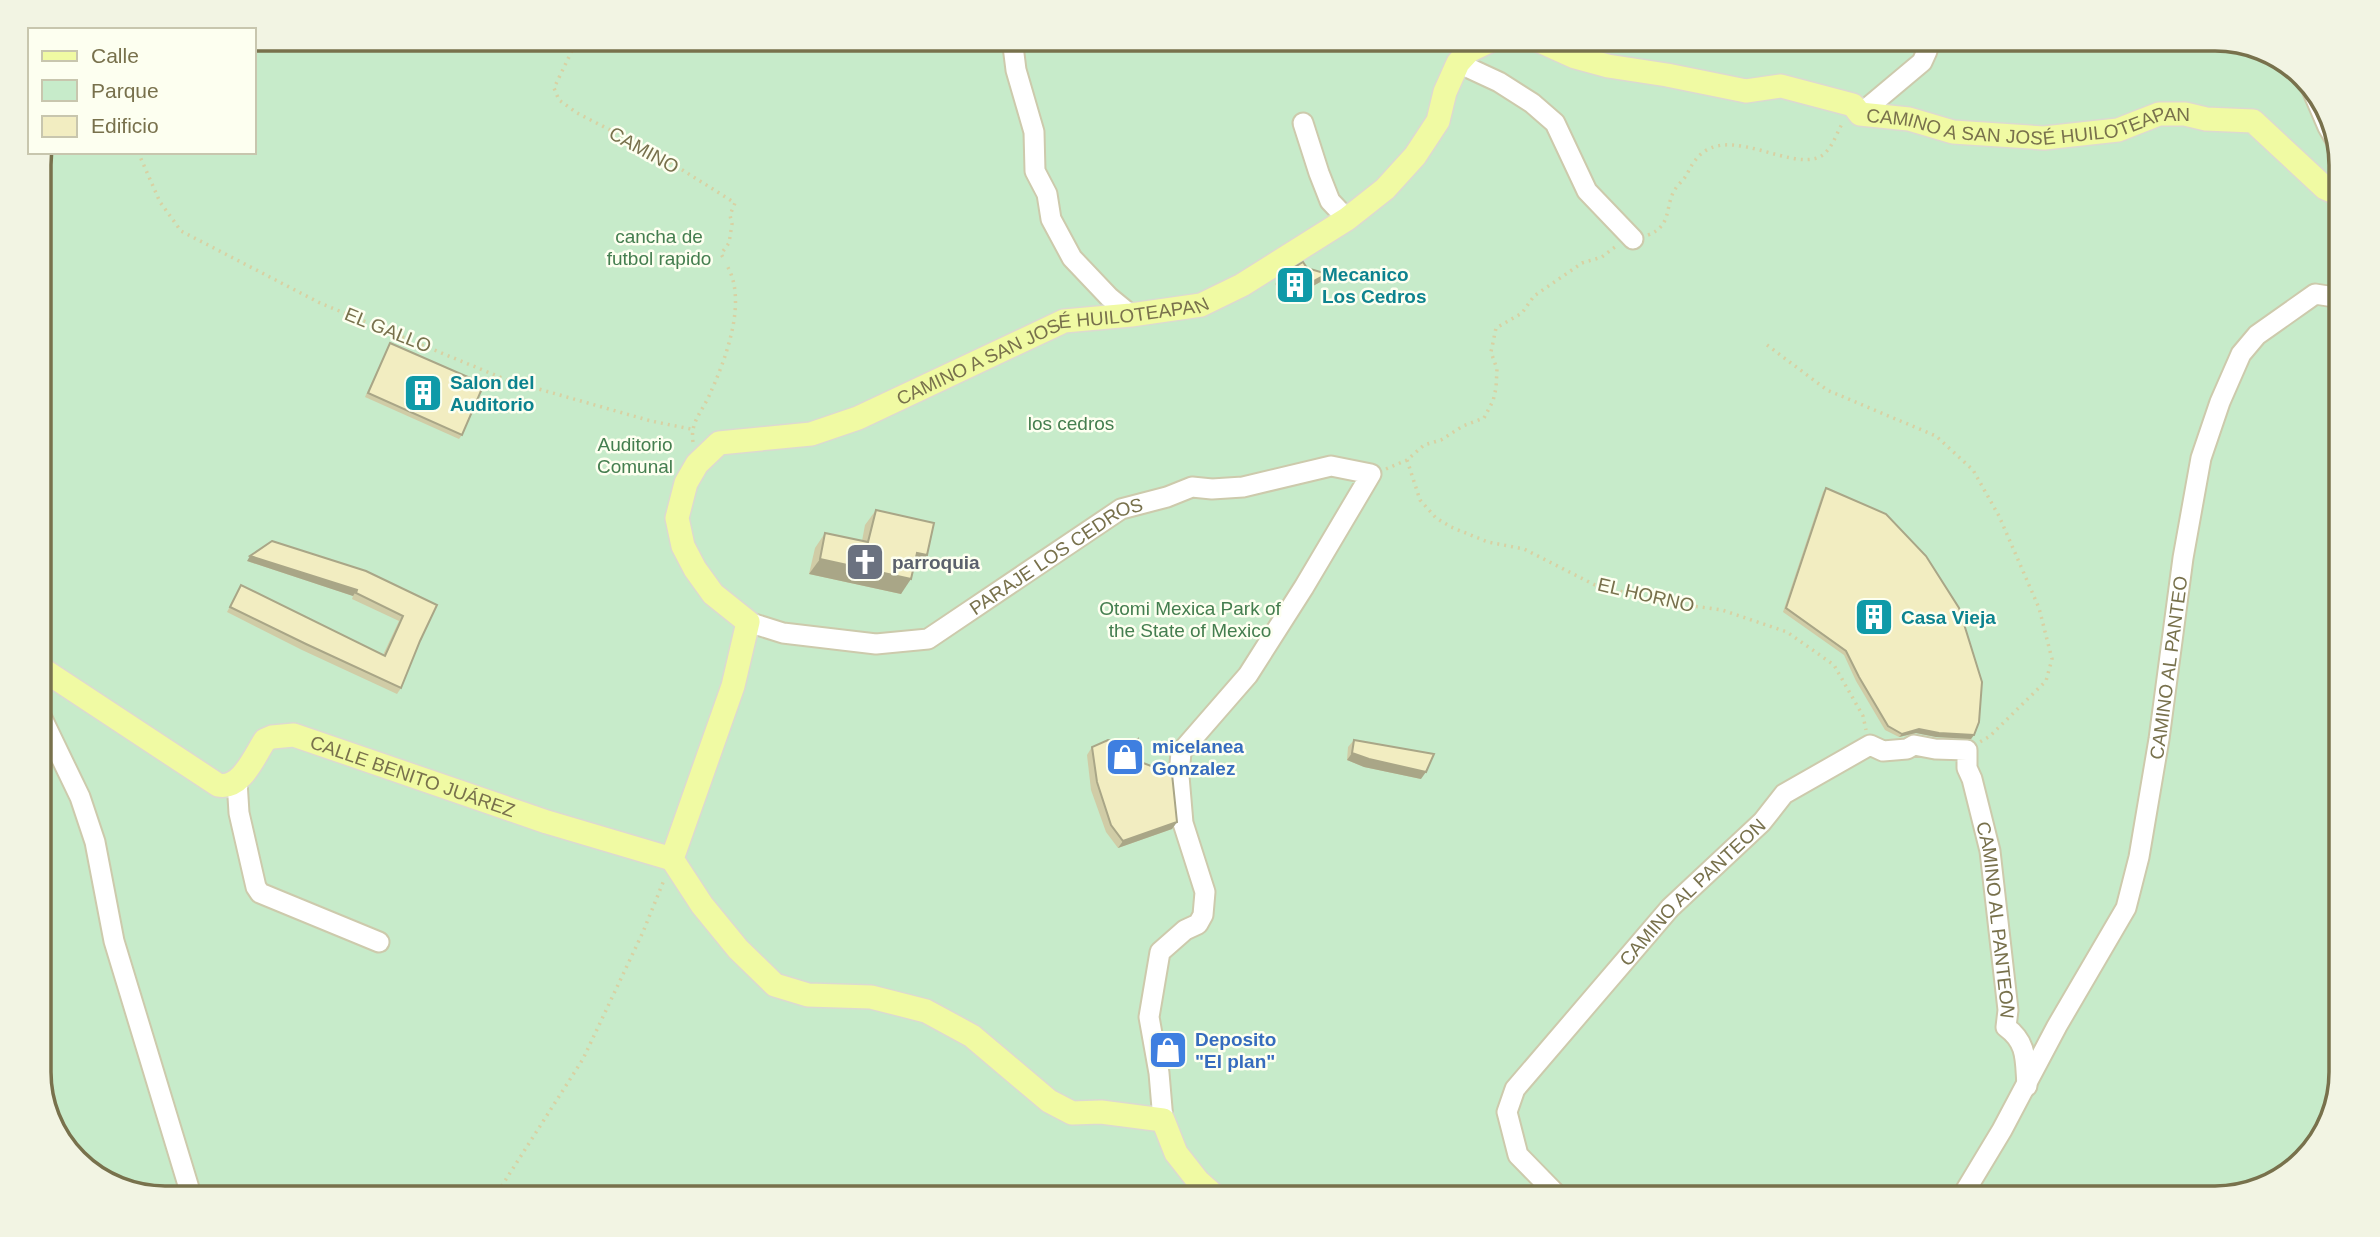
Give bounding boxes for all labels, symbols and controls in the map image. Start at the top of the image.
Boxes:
legend [28,28,256,154]
text: Calle [91,44,139,67]
text: Parque [91,79,159,102]
street label: CAMINO A SAN JOSÉ HUILOTEAPAN [1865,102,2190,149]
text: Edificio [91,114,159,137]
street label: CAMINO [606,122,682,178]
park label: cancha de futbol rapido [607,226,711,269]
building icon: Mecanico Los Cedros [1274,264,1316,306]
place label: Mecanico Los Cedros [1322,264,1427,307]
street label: CAMINO A SAN JOSÉ HUILOTEAPAN [893,292,1212,409]
street label: EL GALLO [342,303,434,357]
building icon: Salon del Auditorio [402,372,444,414]
place label: Salon del Auditorio [450,372,534,415]
park label: los cedros [1028,413,1114,434]
park label: Auditorio Comunal [597,434,673,477]
street label: PARAJE LOS CEDROS [965,493,1145,619]
church icon: parroquia [844,541,886,583]
place label: parroquia [892,552,980,573]
street label: EL HORNO [1596,574,1696,616]
street label: CAMINO AL PANTEO [2145,575,2191,761]
building icon: Casa Vieja [1853,596,1895,638]
park label: Otomi Mexica Park of the State of Mexico [1099,598,1282,641]
place label: Casa Vieja [1901,607,1996,628]
street label: CALLE BENITO JUÁREZ [307,731,518,821]
shop icon: micelanea Gonzalez [1104,736,1146,778]
place label: micelanea Gonzalez [1152,736,1244,779]
street label: CAMINO AL PANTEON [1615,814,1769,970]
street label: CAMINO AL PANTEON [1973,819,2019,1020]
shop icon: Deposito "El plan" [1147,1029,1189,1071]
place label: Deposito "El plan" [1195,1029,1276,1072]

